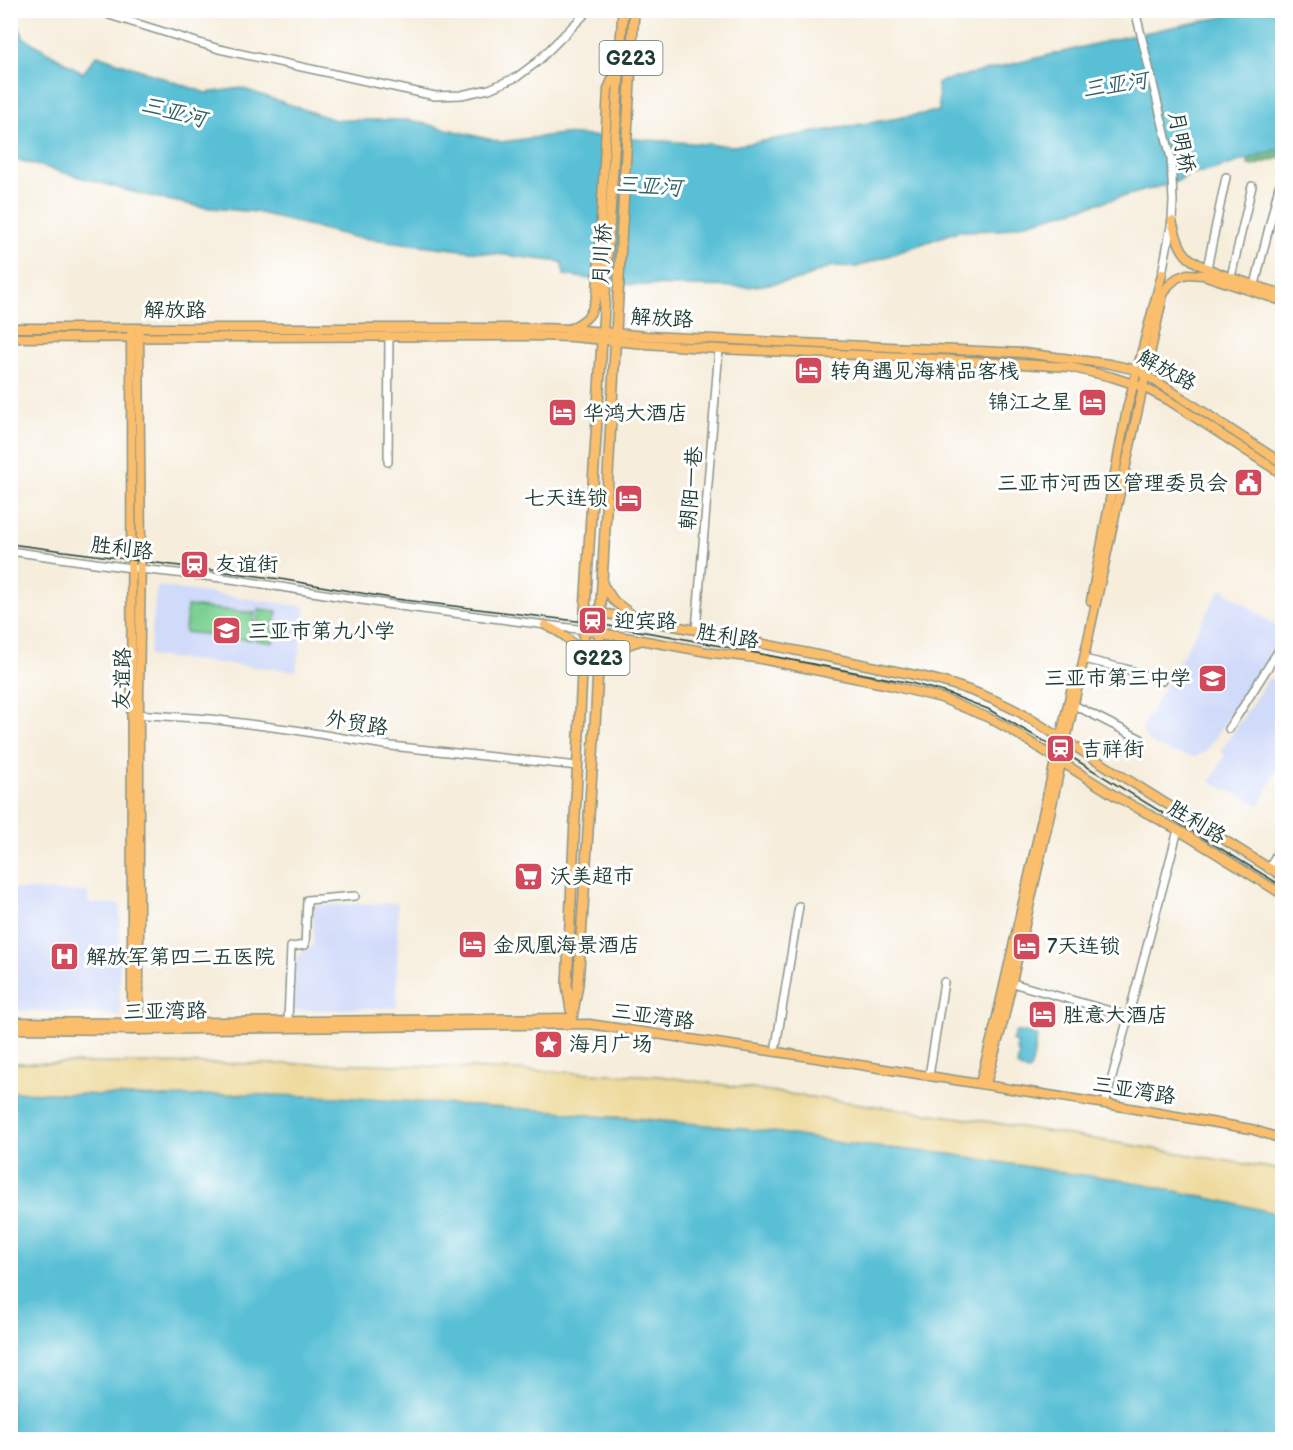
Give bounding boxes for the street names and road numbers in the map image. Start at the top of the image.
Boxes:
road number: G223 [600,41,662,75]
street label: 月明桥 [1163,109,1200,175]
street label: 月川桥 [588,222,617,286]
street label: 解放路 [144,298,207,323]
street label: 解放路 [630,304,694,333]
street label: 解放路 [1133,345,1200,396]
street label: 朝阳一巷 [675,445,708,531]
street label: 胜利路 [89,532,155,565]
street label: 胜利路 [695,619,761,654]
road number: G223 [566,641,630,675]
street label: 友谊路 [109,647,136,711]
street label: 外贸路 [324,706,390,741]
street label: 胜利路 [1163,795,1230,849]
street label: 三亚湾路 [123,998,207,1025]
street label: 三亚湾路 [610,998,696,1035]
street label: 三亚湾路 [1090,1072,1177,1109]

